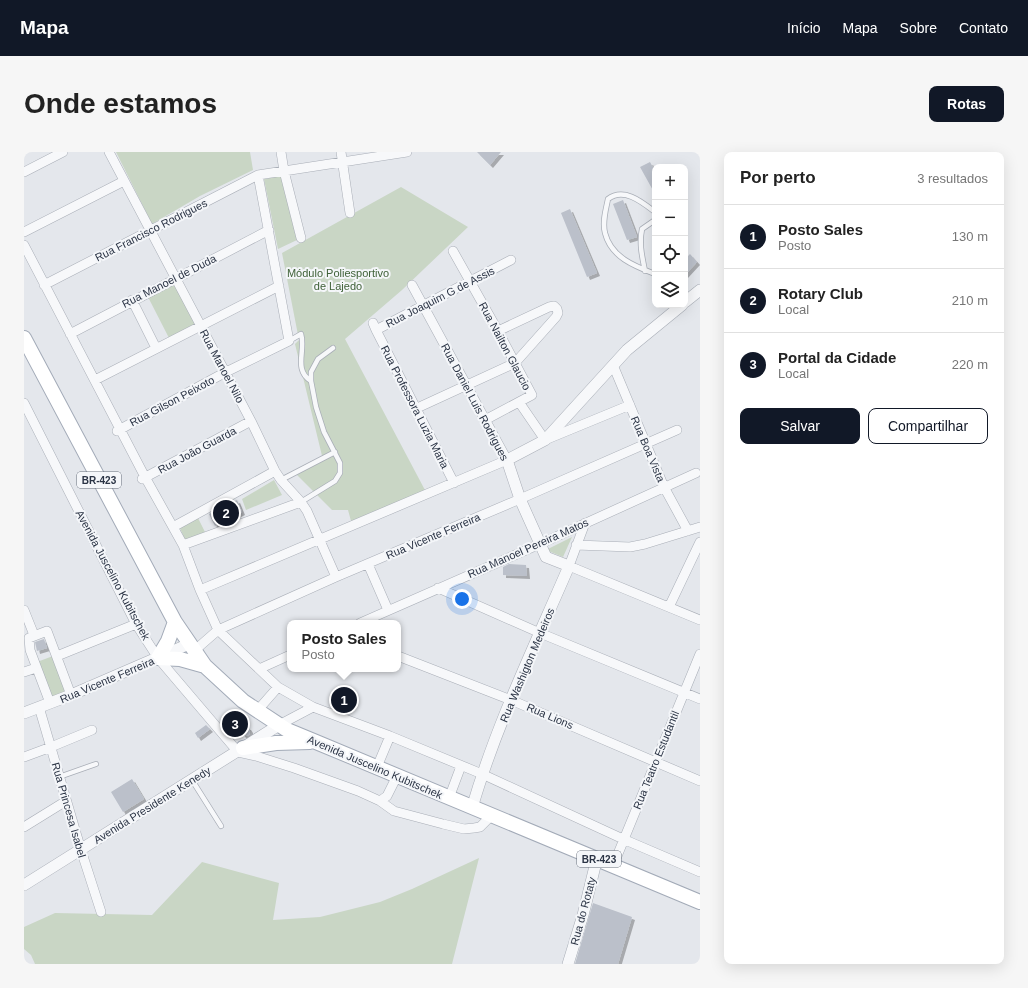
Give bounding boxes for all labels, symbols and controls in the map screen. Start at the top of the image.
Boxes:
text: Mapa [20,17,69,38]
text: Início [787,20,821,36]
text: Mapa [843,20,878,36]
text: Sobre [900,20,937,36]
text: Contato [959,20,1008,36]
button: Rotas [929,86,1004,122]
text: Onde estamos [24,88,217,119]
map controls [652,164,688,308]
button: + [652,164,688,200]
text: Por perto [740,168,816,187]
text: 3 resultados [917,171,988,186]
street label: Rua Francisco Rodrigues [93,196,209,264]
button: − [652,200,688,236]
text: Posto Sales [778,221,863,238]
text: 1 [749,229,757,244]
text: 130 m [952,229,988,244]
button: locate [652,236,688,272]
text: Posto [778,238,811,253]
street label: Rua Manoel de Duda [120,252,219,310]
street label: Rua Joaquim G de Assis [384,264,497,330]
park label: Módulo Poliesportivo de Lajedo [287,267,389,292]
button: layers [652,272,688,308]
text: Rotary Club [778,285,863,302]
text: 2 [749,293,757,308]
text: 210 m [952,293,988,308]
street label: Rua Nailton Glaucio [477,300,533,392]
text: Local [778,302,809,317]
street label: Rua Manoel Nilo [198,327,246,405]
street label: Rua Daniel Luis Rodrigues [439,341,511,463]
street label: Rua Professora Luzia Maria [379,344,452,471]
text: Portal da Cidade [778,349,896,366]
text: 3 [749,357,757,372]
text: 220 m [952,357,988,372]
text: Local [778,366,809,381]
street label: Rua Gilson Peixoto [128,374,216,428]
button: Salvar [740,408,860,444]
button: Compartilhar [868,408,988,444]
street label: Rua Boa Vista [629,414,668,484]
street label: Rua João Guarda [156,424,239,476]
road number: BR-423 [77,472,121,488]
pin: 2 [213,498,239,528]
street label: Avenida Juscelino Kubitschek [74,508,153,642]
street label: Rua Vicente Ferreira [384,510,483,561]
street label: Rua Manoel Pereira Matos [466,516,591,580]
your location [452,589,472,609]
street label: Rua Washigton Medeiros [497,606,557,724]
popup [287,620,401,672]
text: Posto Sales [301,630,387,647]
text: Posto [301,647,335,662]
street label: Rua Vicente Ferreira [58,654,157,705]
pin: 1 [331,685,357,715]
street label: Rua Lions [525,701,576,731]
pin: 3 [222,709,248,739]
street label: Rua Teatro Estudantil [631,709,681,811]
street label: Avenida Juscelino Kubitschek [306,733,445,801]
street label: Rua Princesa Isabel [50,761,88,859]
street label: Avenida Presidente Kenedy [91,764,213,846]
road number: BR-423 [577,851,621,867]
street label: Rua do Rotaty [568,875,598,947]

